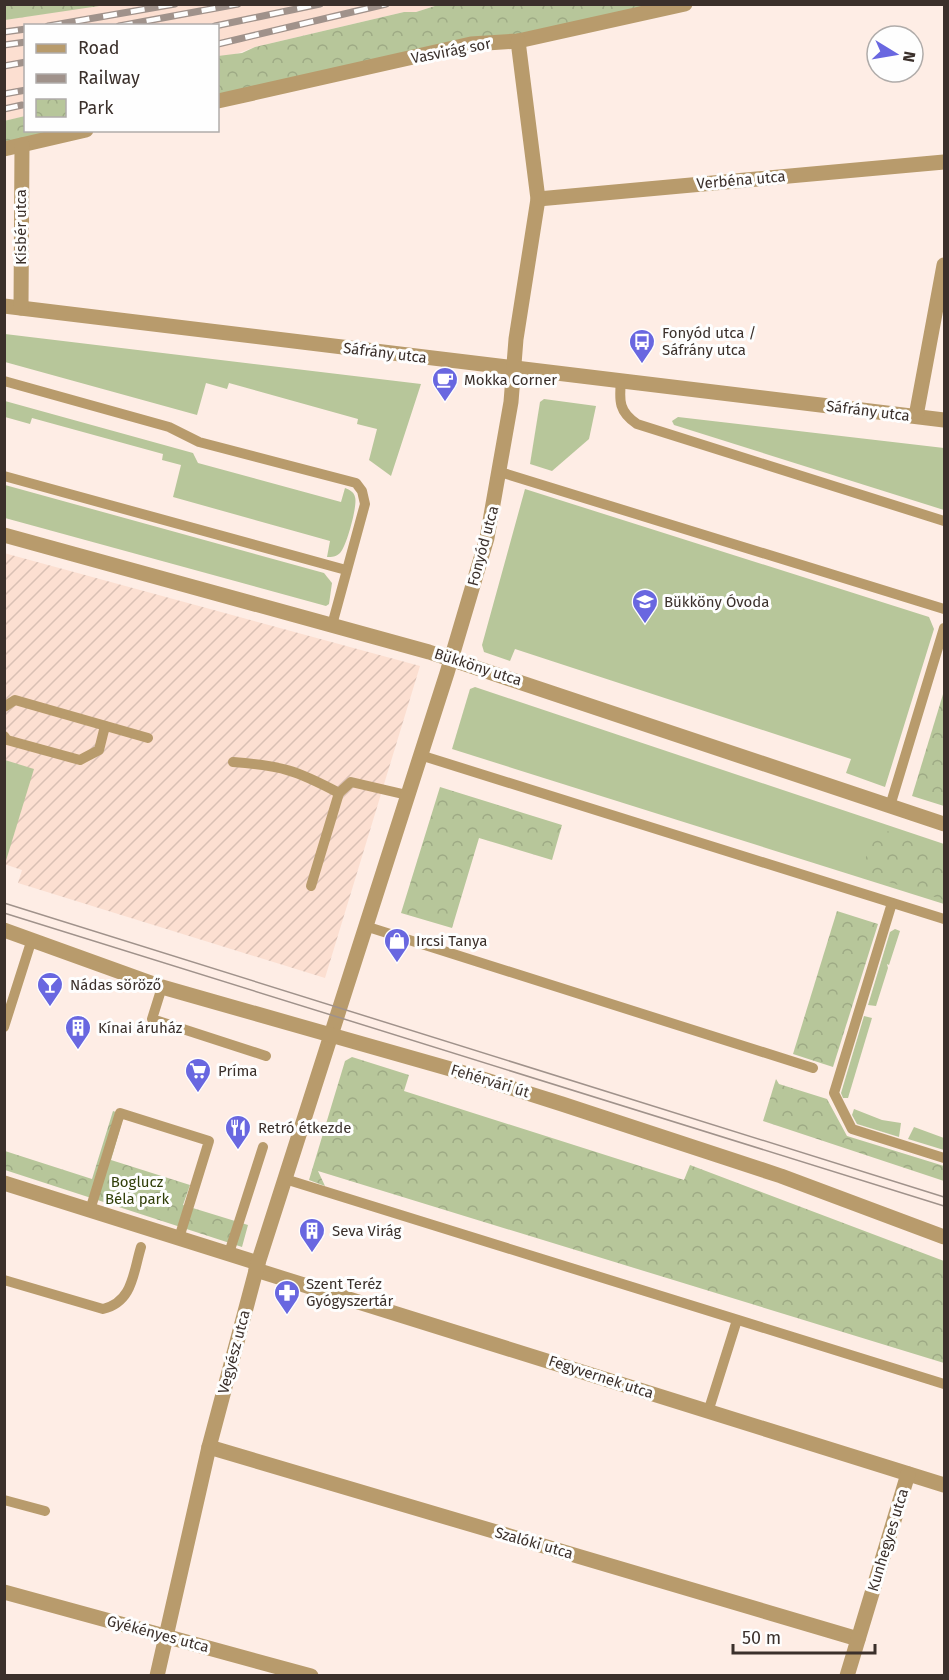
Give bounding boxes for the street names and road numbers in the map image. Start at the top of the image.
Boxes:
street label: Vasvirág sor [410,34,493,68]
street label: Verbéna utca [696,167,786,193]
street label: Kisbér utca [12,189,30,265]
street label: Sáfrány utca [342,339,428,367]
street label: Sáfrány utca [825,397,911,425]
street label: Fonyód utca [464,504,502,588]
street label: Bükköny utca [432,644,524,690]
street label: Fehérvári út [449,1061,532,1102]
street label: Vegyész utca [214,1308,254,1396]
street label: Fegyvernek utca [546,1352,656,1402]
street label: Kunhegyes utca [864,1486,912,1594]
street label: Szalóki utca [493,1523,575,1563]
street label: Gyékényes utca [105,1612,211,1656]

